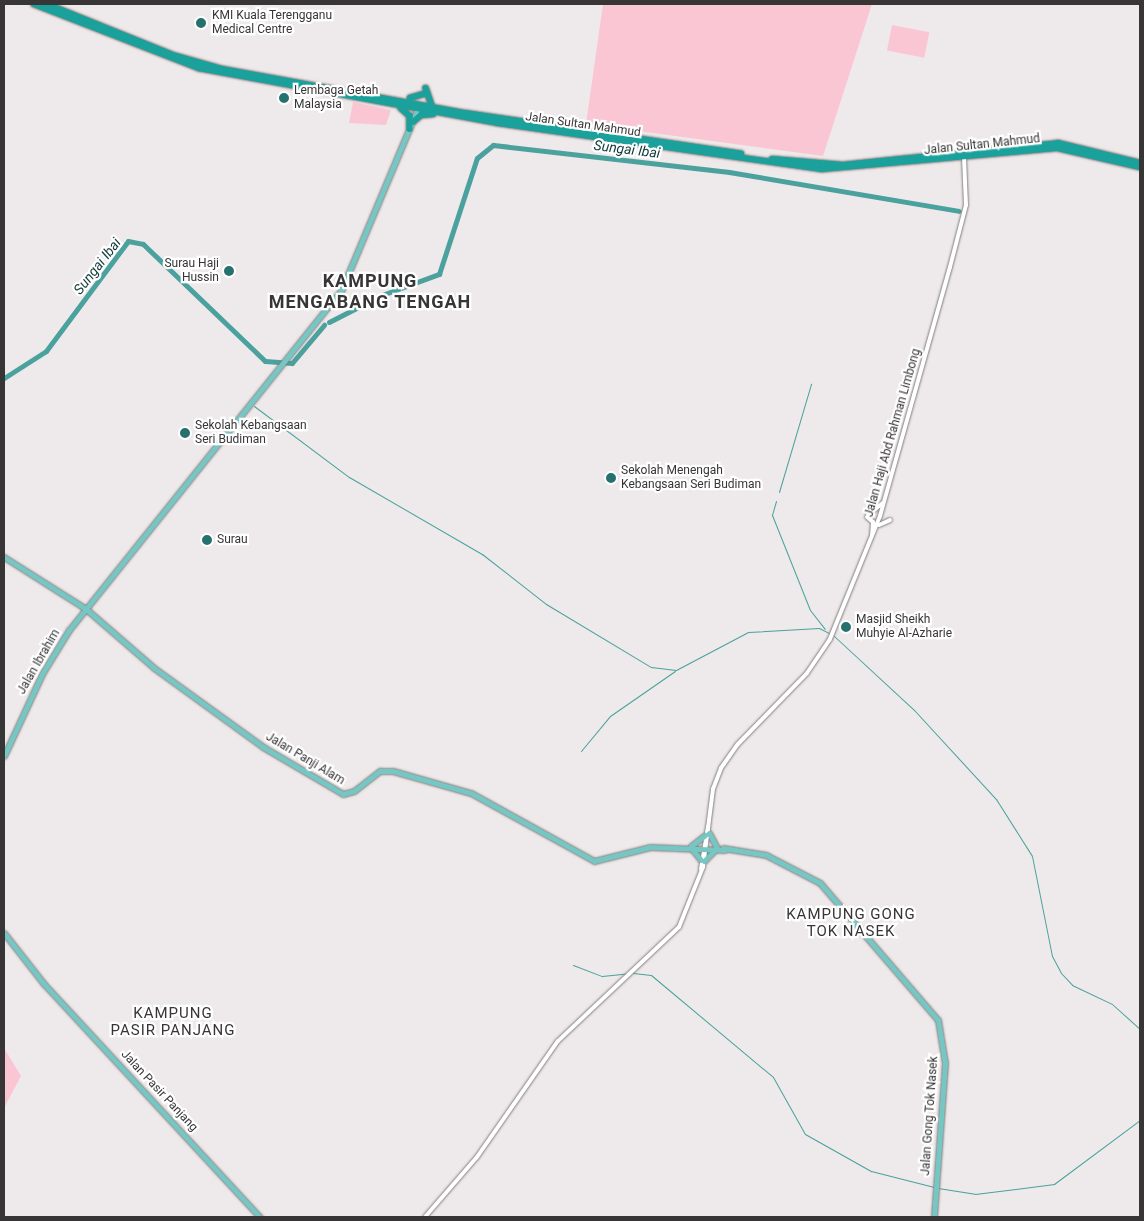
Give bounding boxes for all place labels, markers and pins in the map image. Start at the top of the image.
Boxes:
place label: KMI Kuala Terengganu Medical Centre [212,9,332,37]
marker: KMI Kuala Terengganu Medical Centre [194,16,208,30]
place label: Lembaga Getah Malaysia [294,84,378,112]
marker: Lembaga Getah Malaysia [278,92,290,104]
place label: Surau Haji Hussin [164,257,219,285]
marker: Surau Haji Hussin [223,265,235,277]
place label: Sekolah Kebangsaan Seri Budiman [195,419,307,447]
marker: Sekolah Kebangsaan Seri Budiman [179,427,191,439]
place label: Sekolah Menengah Kebangsaan Seri Budiman [621,464,761,492]
marker: Sekolah Menengah Kebangsaan Seri Budiman [605,472,617,484]
place label: Surau [217,533,248,547]
marker: Surau [201,534,213,546]
place label: Masjid Sheikh Muhyie Al-Azharie [856,613,952,641]
marker: Masjid Sheikh Muhyie Al-Azharie [840,621,852,633]

